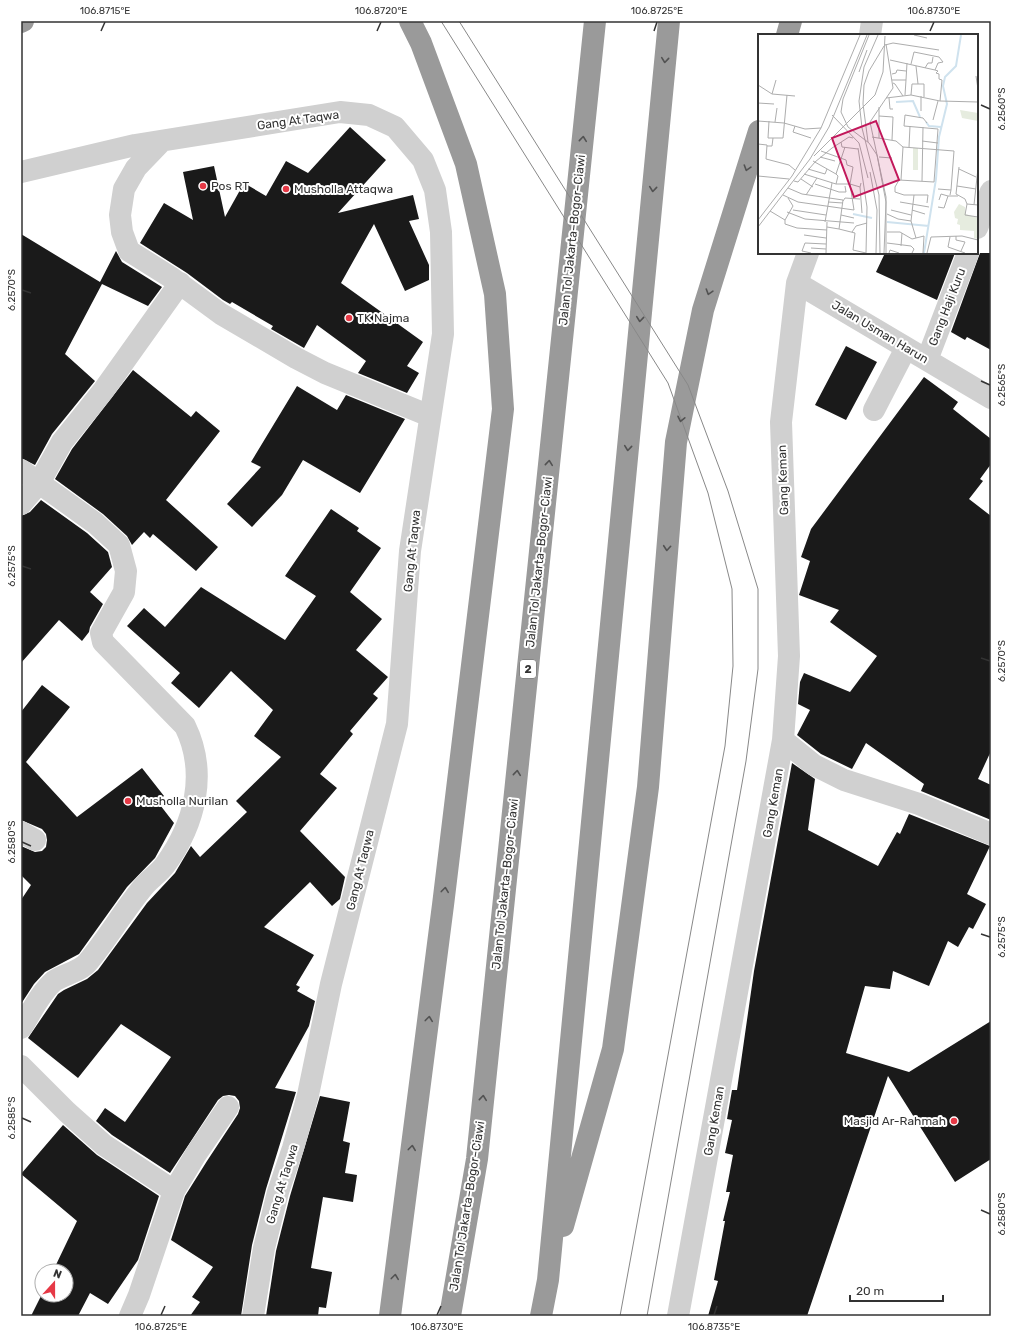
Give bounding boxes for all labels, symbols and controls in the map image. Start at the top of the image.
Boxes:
text: 106.8715°E [80,5,130,17]
text: 106.8720°E [355,5,407,17]
text: 106.8725°E [631,5,683,17]
text: 106.8730°E [908,5,960,17]
inset map [758,34,978,254]
one-way arrow [661,57,670,63]
text: 6.2560°S [996,88,1008,130]
street label: Gang At Taqwa [256,107,340,133]
one-way arrow [578,136,587,142]
street label: Jalan Tol Jakarta–Bogor–Ciawi [556,154,588,326]
one-way arrow [743,164,752,171]
place label: Pos RT [211,179,249,193]
marker: Pos RT [198,181,208,191]
place label: Musholla Attaqwa [294,182,393,196]
marker: Musholla Attaqwa [281,184,291,194]
one-way arrow [648,186,657,192]
street label: Gang Haji Kuru [926,266,968,348]
text: 6.2570°S [6,269,18,311]
one-way arrow [705,288,714,295]
street label: Jalan Usman Harun [829,298,931,366]
place label: TK Najma [357,311,409,325]
marker: TK Najma [344,313,354,323]
one-way arrow [636,316,645,322]
text: 6.2565°S [996,364,1008,406]
one-way arrow [677,416,685,422]
one-way arrow [624,445,633,451]
street label: Gang Keman [775,445,791,515]
one-way arrow [544,460,553,466]
street label: Jalan Tol Jakarta–Bogor–Ciawi [523,476,555,648]
street label: Gang At Taqwa [401,509,423,593]
text: 6.2575°S [6,545,18,587]
one-way arrow [663,545,672,551]
text: 6.2570°S [996,640,1008,682]
road number: 2 [520,660,536,678]
street label: Gang Keman [760,767,786,839]
one-way arrow [512,770,521,776]
place label: Musholla Nurilan [136,794,228,808]
marker: Musholla Nurilan [123,796,133,806]
street label: Jalan Tol Jakarta–Bogor–Ciawi [489,798,521,970]
text: 6.2580°S [6,820,18,864]
street label: Gang At Taqwa [343,828,377,912]
one-way arrow [440,887,449,894]
text: 6.2575°S [996,916,1008,958]
one-way arrow [424,1016,433,1022]
street label: Gang Keman [701,1085,727,1157]
one-way arrow [479,1095,488,1101]
text: 6.2585°S [6,1097,18,1139]
place label: Masjid Ar-Rahmah [844,1114,946,1128]
marker: Masjid Ar-Rahmah [949,1116,959,1126]
street label: Jalan Tol Jakarta–Bogor–Ciawi [447,1120,487,1292]
street label: Gang At Taqwa [263,1142,301,1226]
one-way arrow [407,1145,416,1151]
text: 6.2580°S [996,1192,1008,1236]
north arrow [34,1263,74,1303]
text: N [51,1267,64,1282]
one-way arrow [391,1274,400,1280]
scale bar [850,1277,943,1303]
text: 20 m [856,1284,884,1298]
text: 106.8725°E [135,1321,187,1333]
text: 106.8730°E [411,1321,463,1333]
text: 106.8735°E [688,1321,740,1333]

